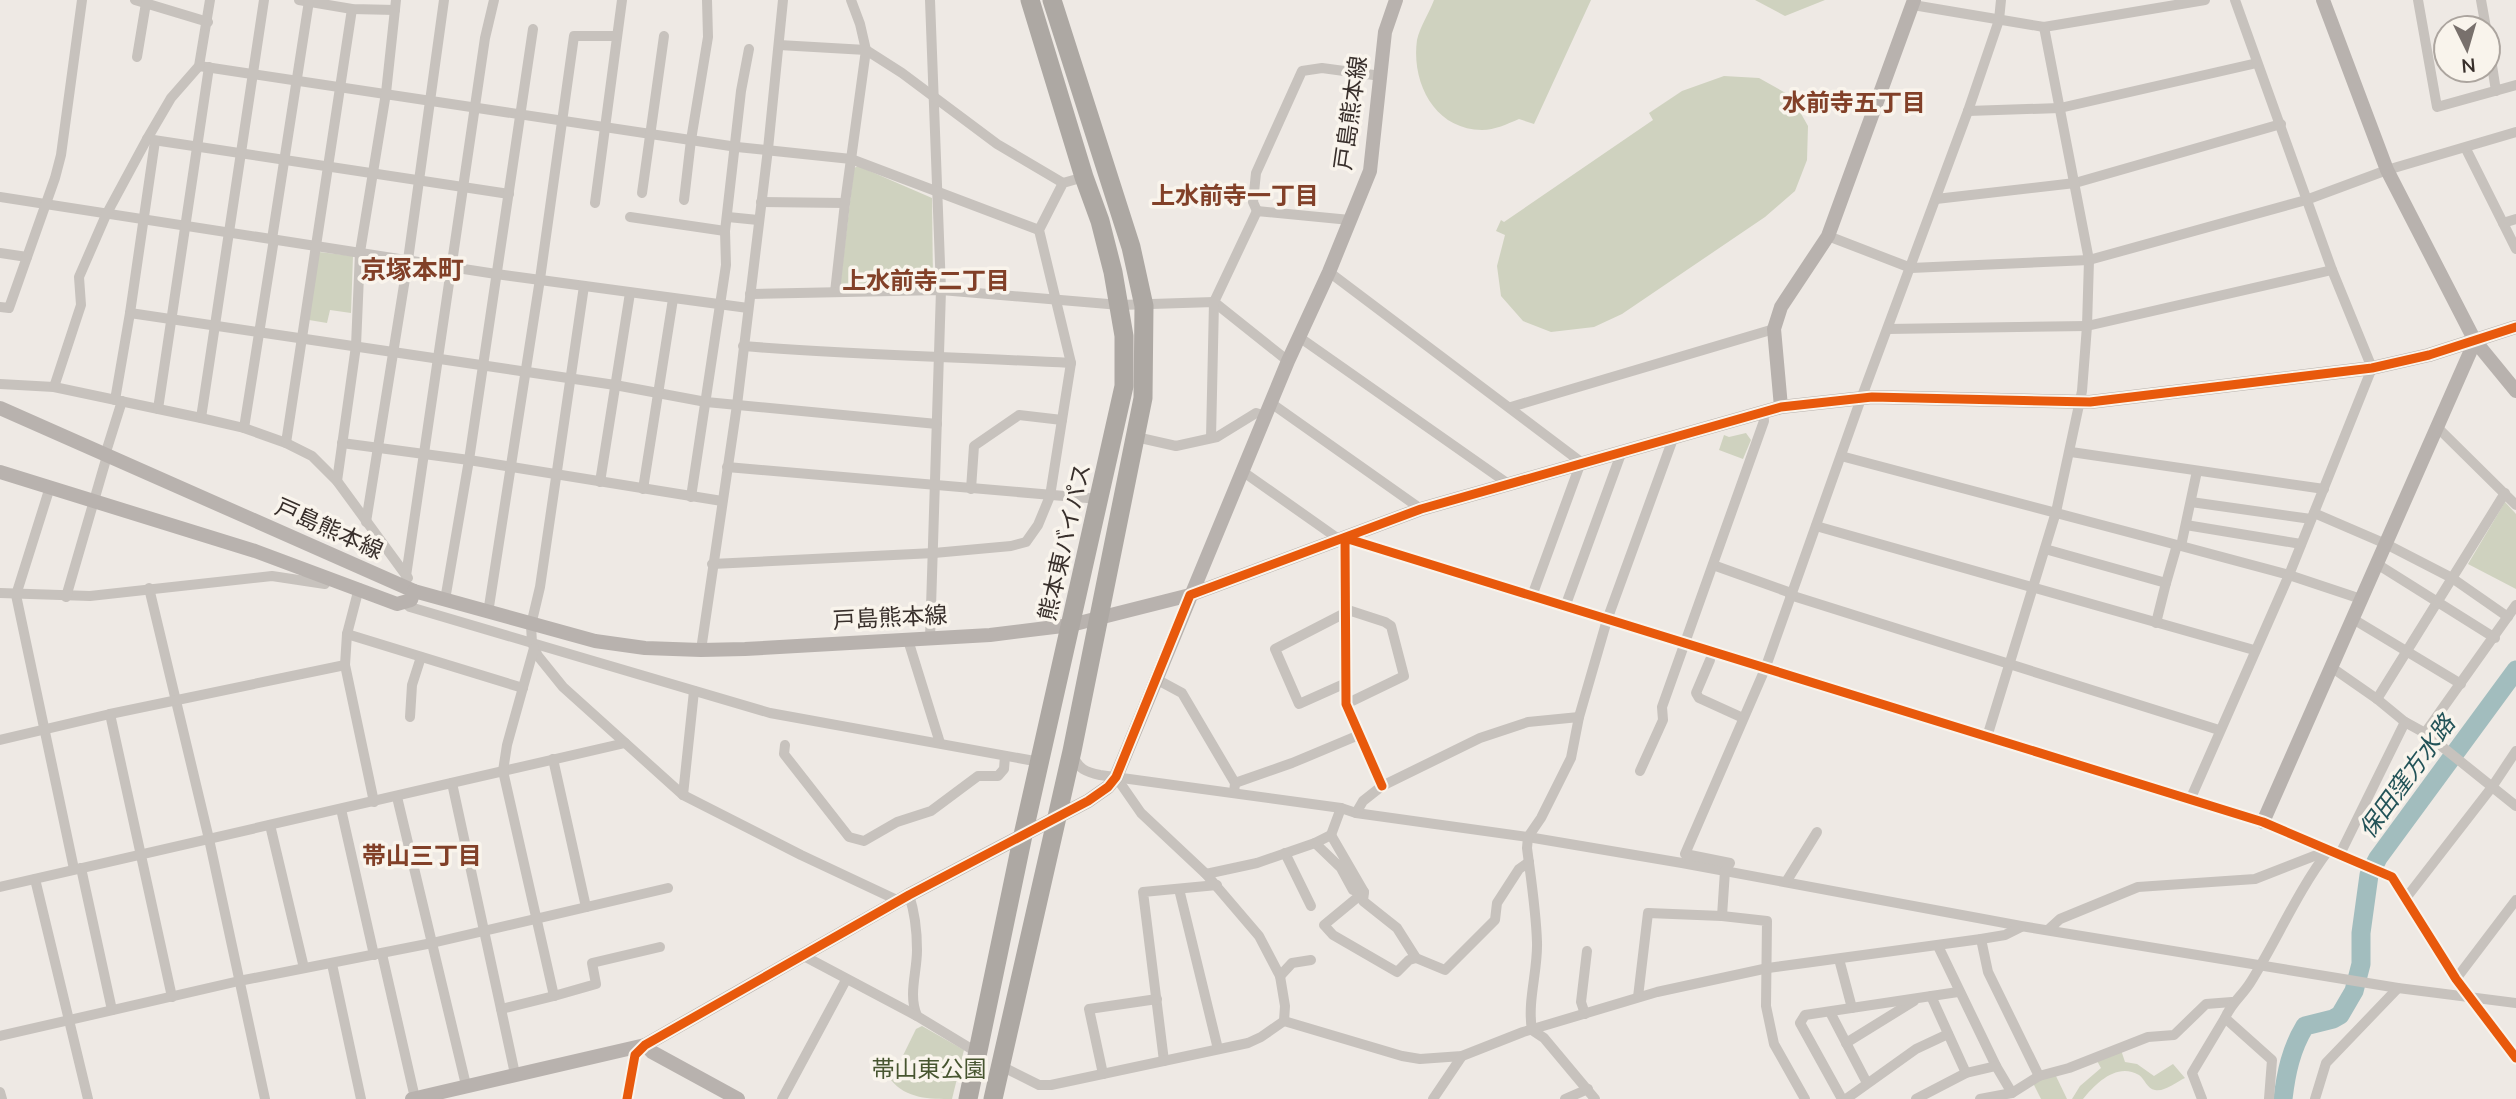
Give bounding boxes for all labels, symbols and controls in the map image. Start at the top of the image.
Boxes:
north arrow [2432,14,2502,84]
text: N [2460,51,2477,79]
street label: 戸島熊本線 [1328,54,1374,172]
district label: 水前寺五丁目 [1782,87,1926,119]
district label: 上水前寺一丁目 [1151,180,1319,212]
district label: 京塚本町 [360,253,464,288]
district label: 上水前寺二丁目 [842,265,1010,297]
street label: 熊本東バイパス [1032,460,1098,624]
street label: 戸島熊本線 [270,491,388,567]
street label: 戸島熊本線 [832,600,948,636]
water label: 保田窪方水路 [2352,708,2463,845]
district label: 帯山三丁目 [362,840,482,872]
park label: 帯山東公園 [872,1054,987,1085]

